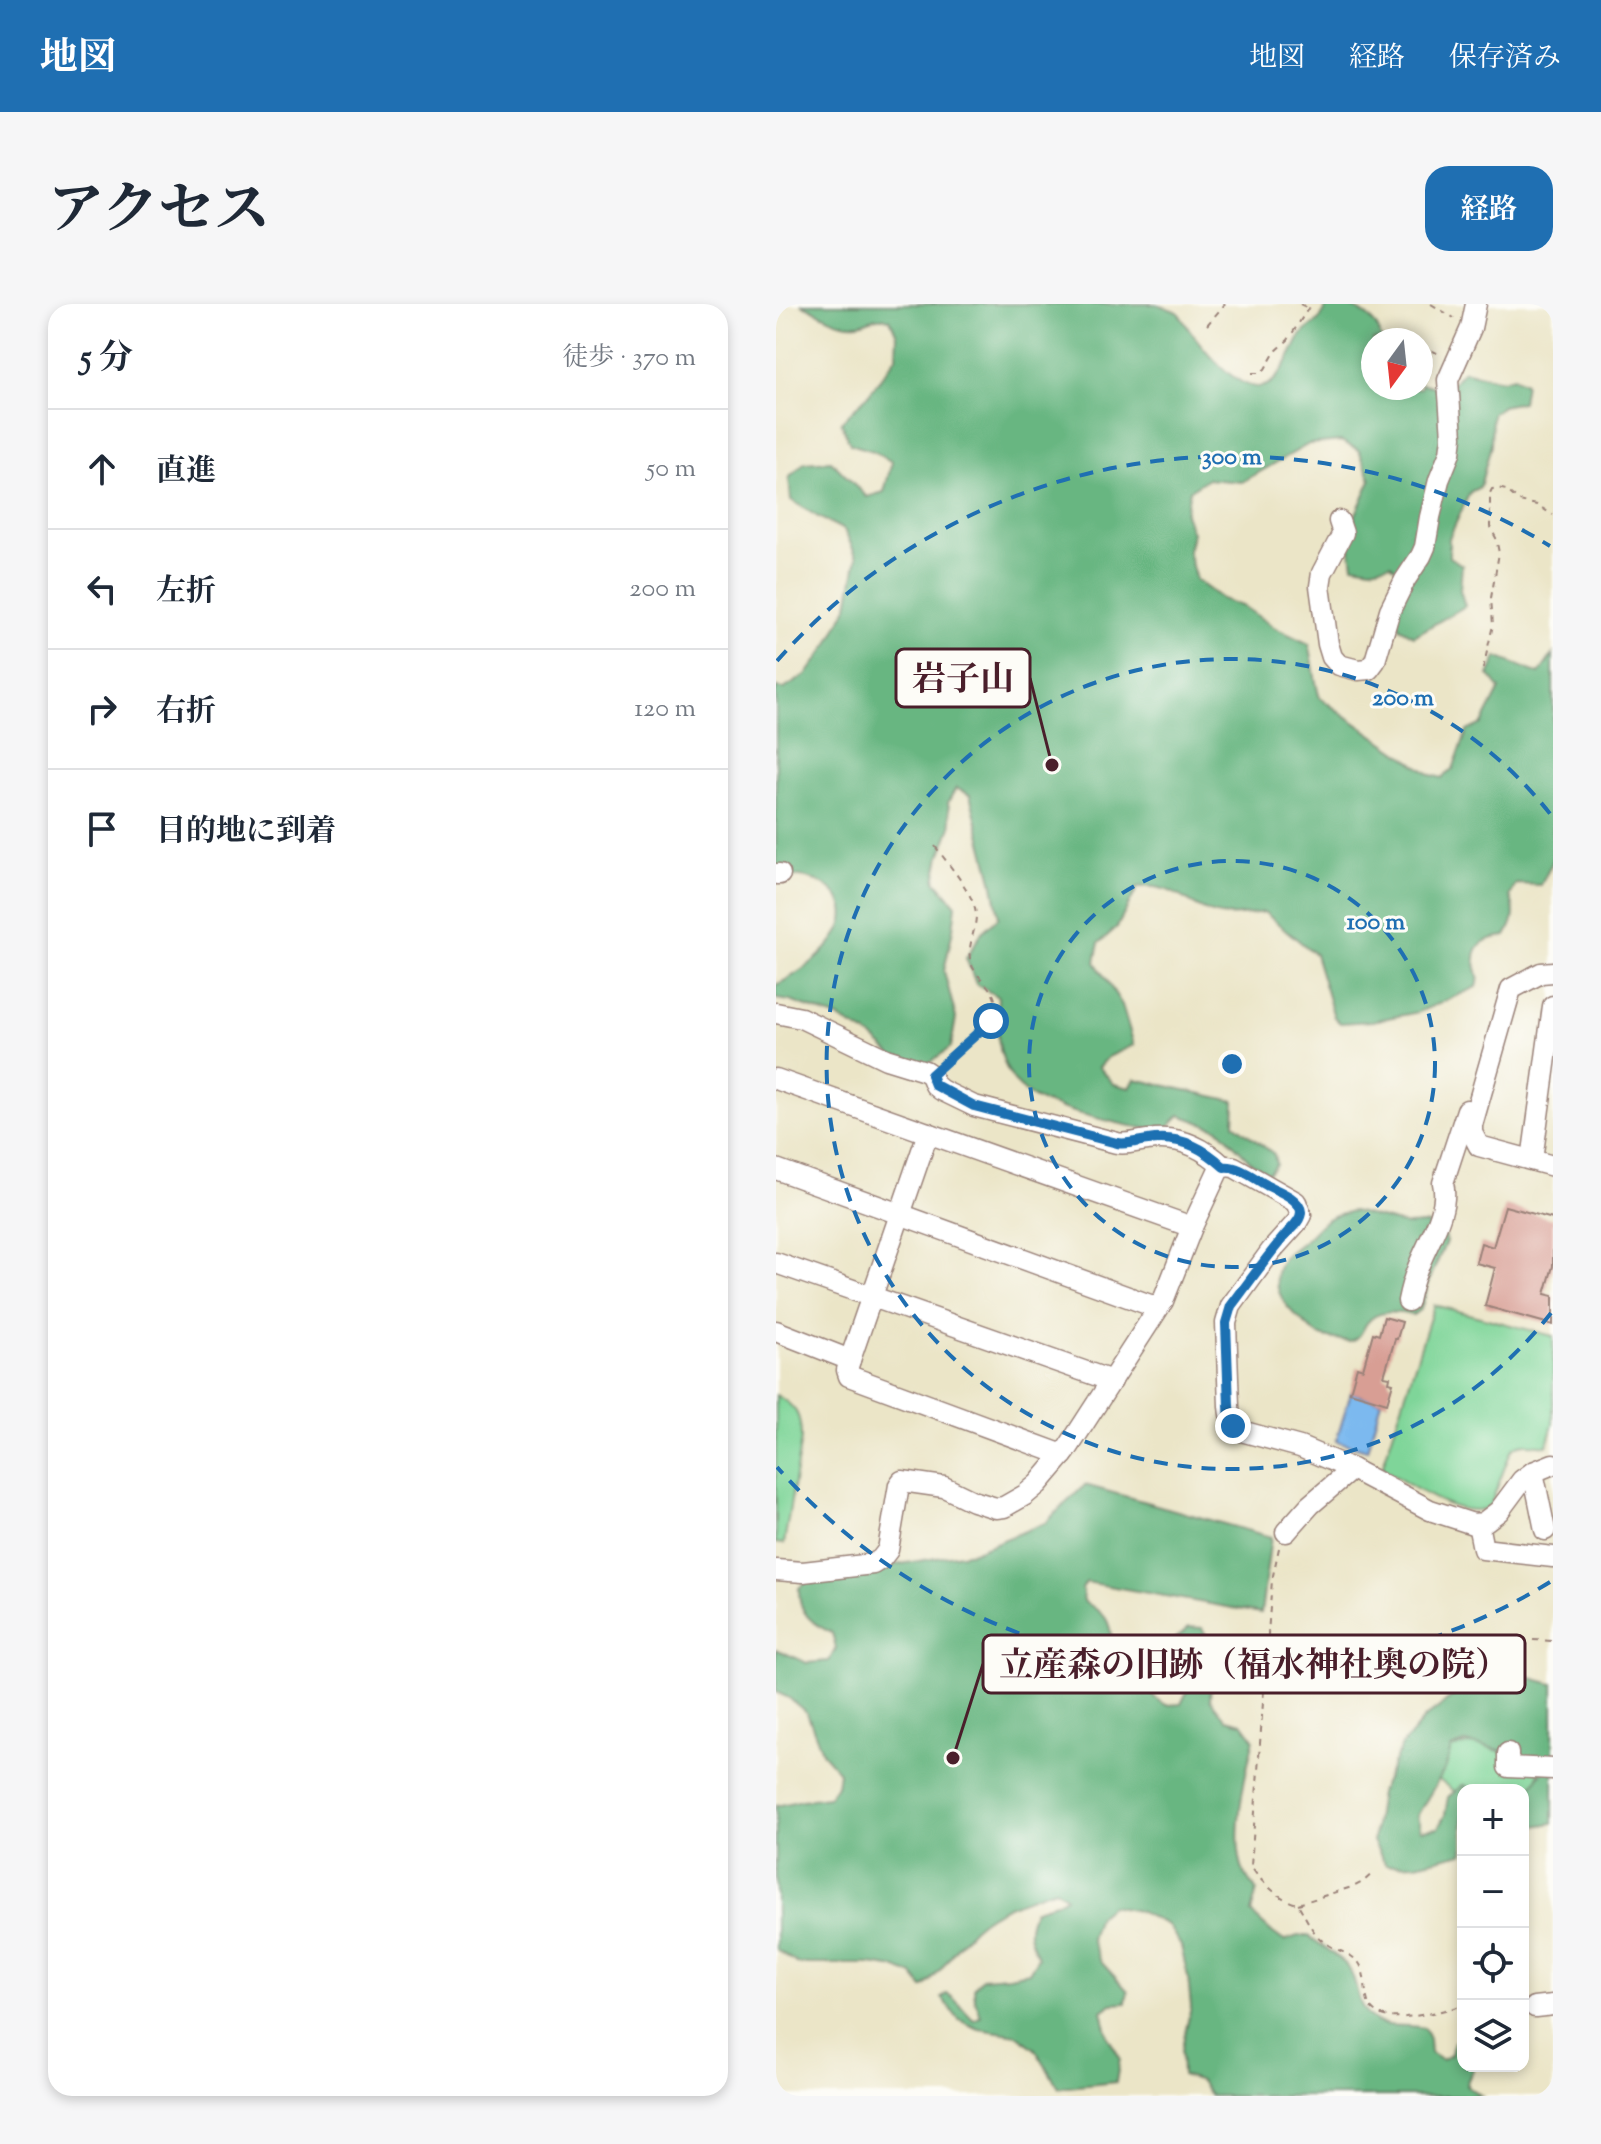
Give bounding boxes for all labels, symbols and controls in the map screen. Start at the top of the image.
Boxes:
text: 地図 [40,33,116,87]
text: 地図 [1249,39,1305,79]
text: 経路 [1349,39,1405,79]
text: 保存済み [1449,39,1561,79]
button: 経路 [1425,166,1553,251]
text: アクセス [48,173,270,254]
north arrow [1361,328,1433,400]
text: 5 分 [80,335,133,384]
text: 徒歩 · 370 m [563,340,696,377]
text: 300 m [1202,441,1262,475]
icon: ahead [80,447,124,491]
text: 直進 [156,451,216,494]
text: 50 m [646,451,696,488]
icon: left [80,567,124,611]
text: 左折 [156,571,216,614]
text: 200 m [629,571,696,608]
callout: 岩子山 [896,649,1030,707]
text: 岩子山 [912,657,1014,706]
text: 200 m [1372,682,1434,716]
icon: right [80,687,124,731]
text: 右折 [156,691,216,734]
text: 120 m [634,691,696,728]
icon: arrive [80,807,124,851]
text: 目的地に到着 [156,811,336,854]
text: 100 m [1347,906,1405,940]
route start [973,1003,1009,1039]
centre of rings [1218,1050,1246,1078]
route end [1215,1408,1251,1444]
callout: 立産森の旧跡（福水神社奥の院） [983,1635,1525,1693]
text: 立産森の旧跡（福水神社奥の院） [999,1643,1509,1692]
map controls [1457,1784,1529,2072]
button: + [1457,1784,1529,1856]
button: − [1457,1856,1529,1928]
button: locate [1457,1928,1529,2000]
button: layers [1457,2000,1529,2072]

